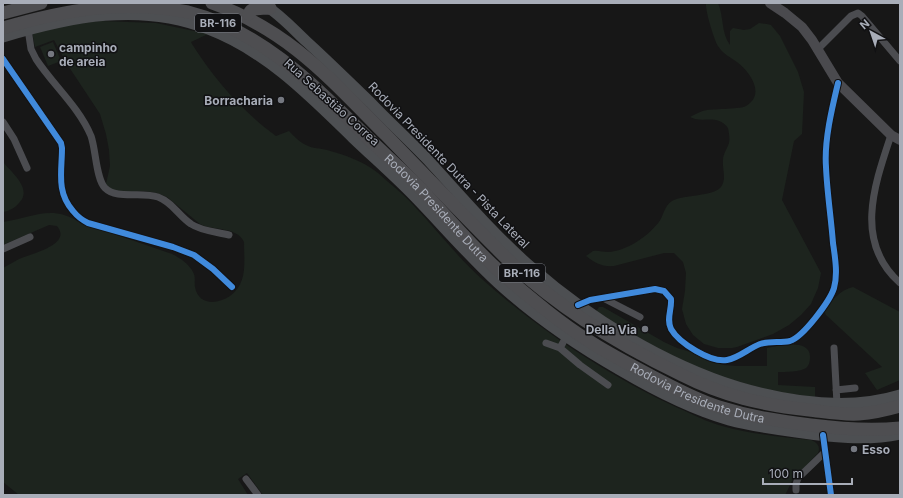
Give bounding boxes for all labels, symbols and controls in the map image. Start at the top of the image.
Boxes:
north arrow [851,12,891,52]
road number: BR-116 [195,14,241,32]
text: N [857,16,872,32]
place label: campinho de areia [59,40,117,69]
marker: campinho de areia [46,49,56,59]
street label: Rua Sebastião Correa [281,55,383,149]
street label: Rodovia Presidente Dutra - Pista Lateral [366,79,532,251]
place label: Borracharia [204,93,273,108]
marker: Borracharia [276,95,286,105]
street label: Rodovia Presidente Dutra [382,151,492,265]
road number: BR-116 [499,264,545,282]
place label: Della Via [586,322,637,337]
marker: Della Via [640,324,650,334]
street label: Rodovia Presidente Dutra [628,359,766,426]
place label: Esso [862,442,890,457]
marker: Esso [849,444,859,454]
scale bar [763,460,852,486]
text: 100 m [769,466,803,481]

